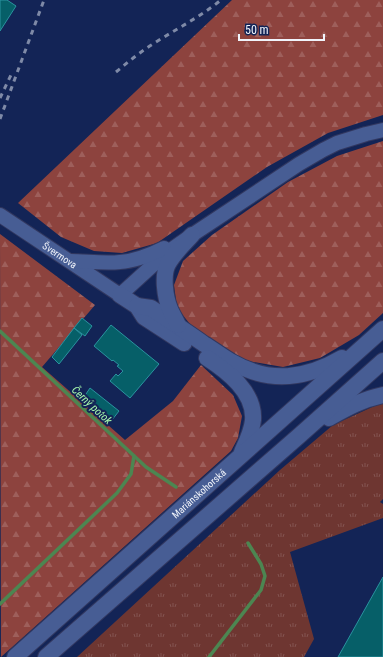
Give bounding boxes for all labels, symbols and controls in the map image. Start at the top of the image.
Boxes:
scale bar [239,16,324,42]
text: 50 m [245,23,269,37]
street label: Švermova [41,239,79,271]
water label: Černý potok [69,383,115,427]
street label: Mariánskohorská [170,467,228,521]

